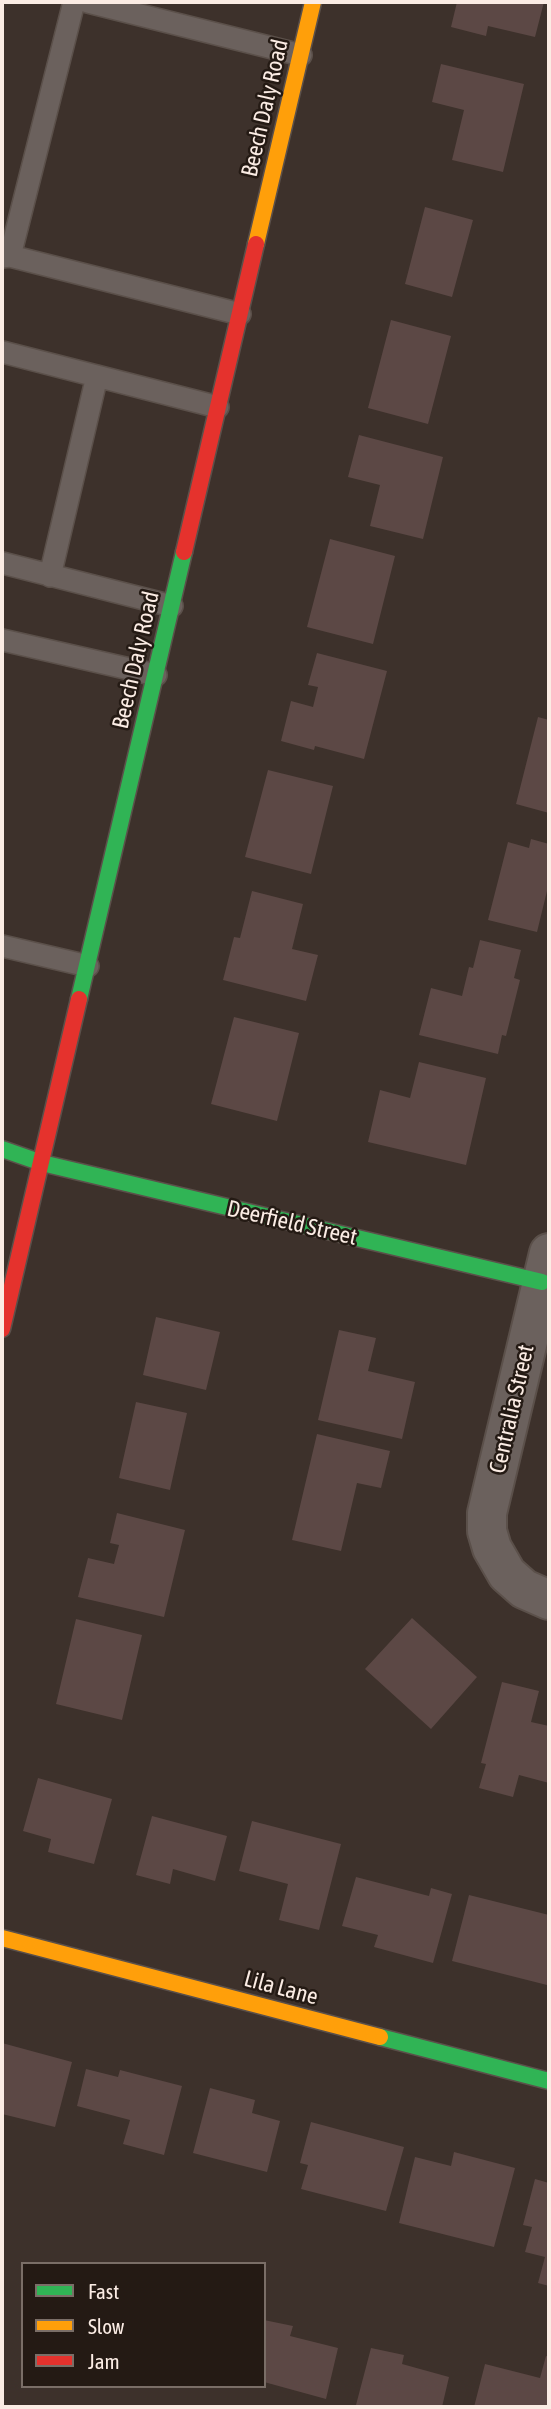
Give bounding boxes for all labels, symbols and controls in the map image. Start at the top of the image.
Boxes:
street label: Beech Daly Road [236,37,294,179]
street label: Beech Daly Road [107,589,165,731]
street label: Deerfield Street [224,1195,360,1251]
street label: Centralia Street [484,1342,540,1476]
street label: Lila Lane [241,1965,321,2011]
legend [21,2262,266,2388]
text: Fast [88,2279,119,2303]
text: Slow [88,2314,124,2338]
text: Jam [88,2349,120,2373]

